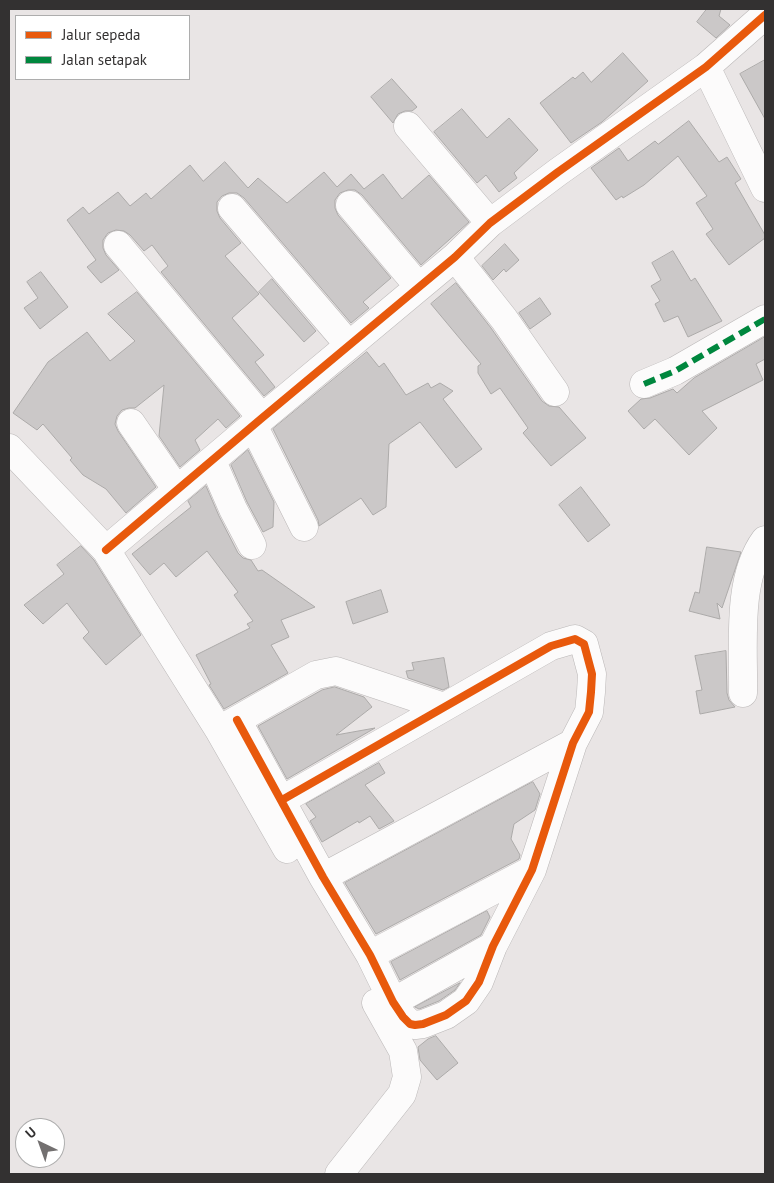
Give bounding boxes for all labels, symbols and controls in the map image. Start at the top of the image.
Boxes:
legend [15,15,190,80]
text: Jalur sepeda [62,25,141,44]
text: Jalan setapak [62,50,147,69]
north arrow [15,1118,65,1168]
text: U [21,1123,40,1142]

